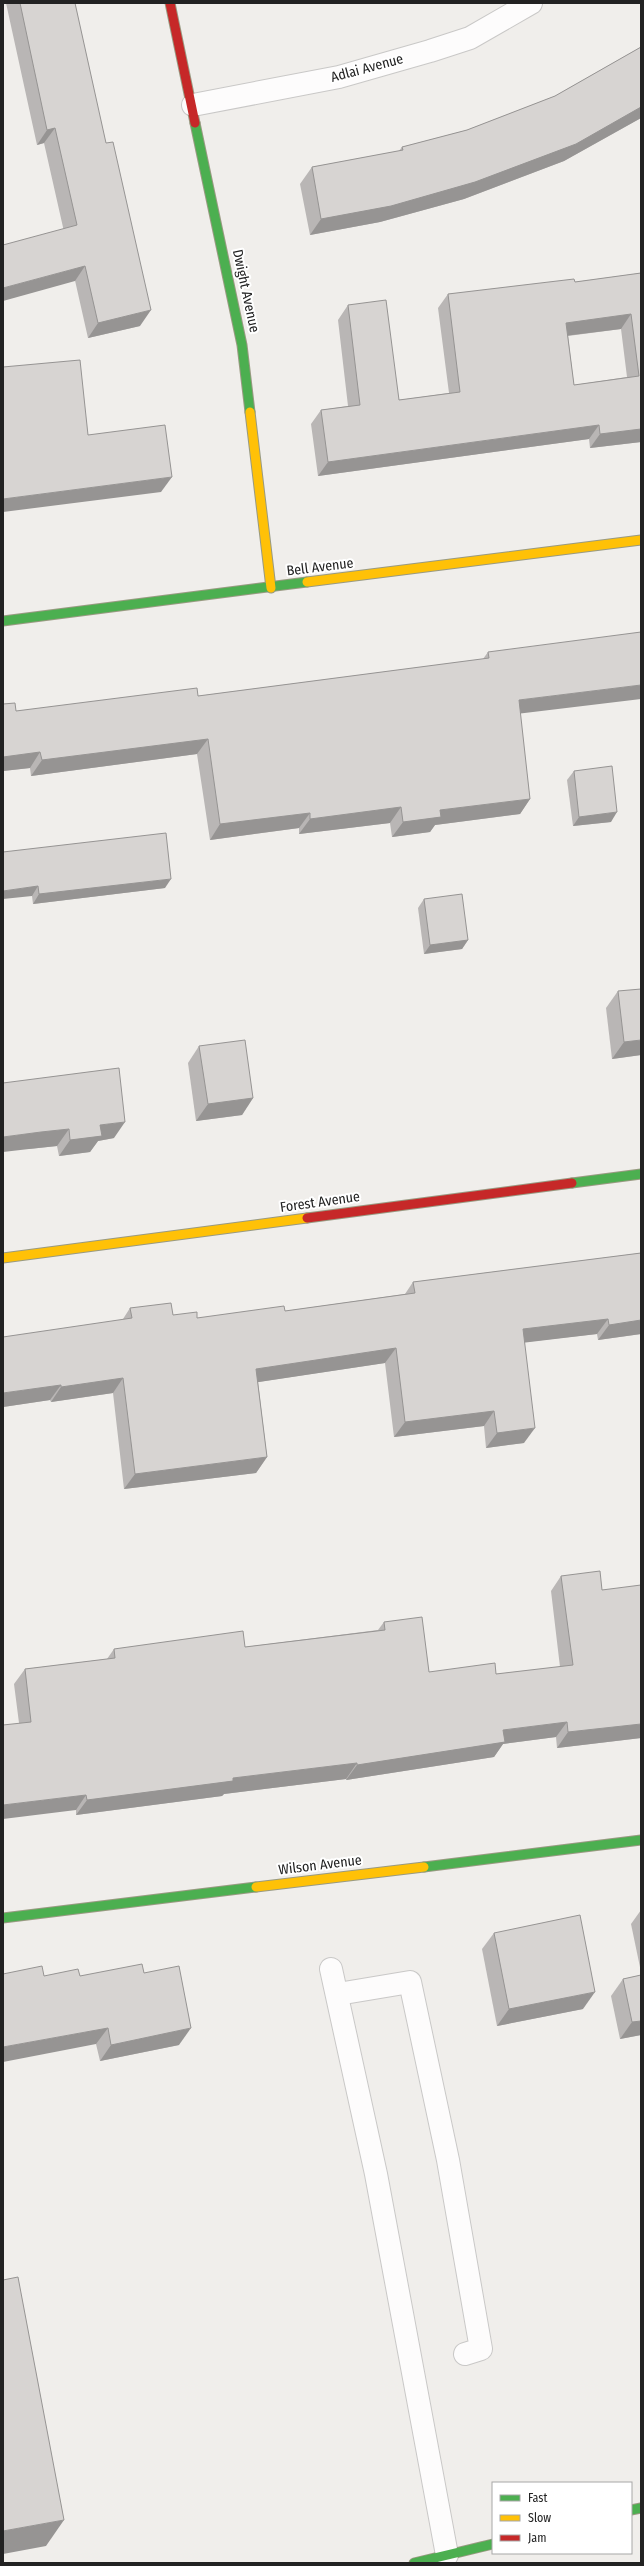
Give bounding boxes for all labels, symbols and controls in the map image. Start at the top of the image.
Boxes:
street label: Adlai Avenue [329,50,405,86]
street label: Dwight Avenue [229,248,263,334]
street label: Bell Avenue [286,554,355,580]
street label: Forest Avenue [279,1188,361,1216]
street label: Wilson Avenue [277,1851,363,1879]
legend [492,2482,632,2554]
text: Fast [528,2491,547,2505]
text: Slow [528,2511,551,2525]
text: Jam [528,2531,546,2545]

